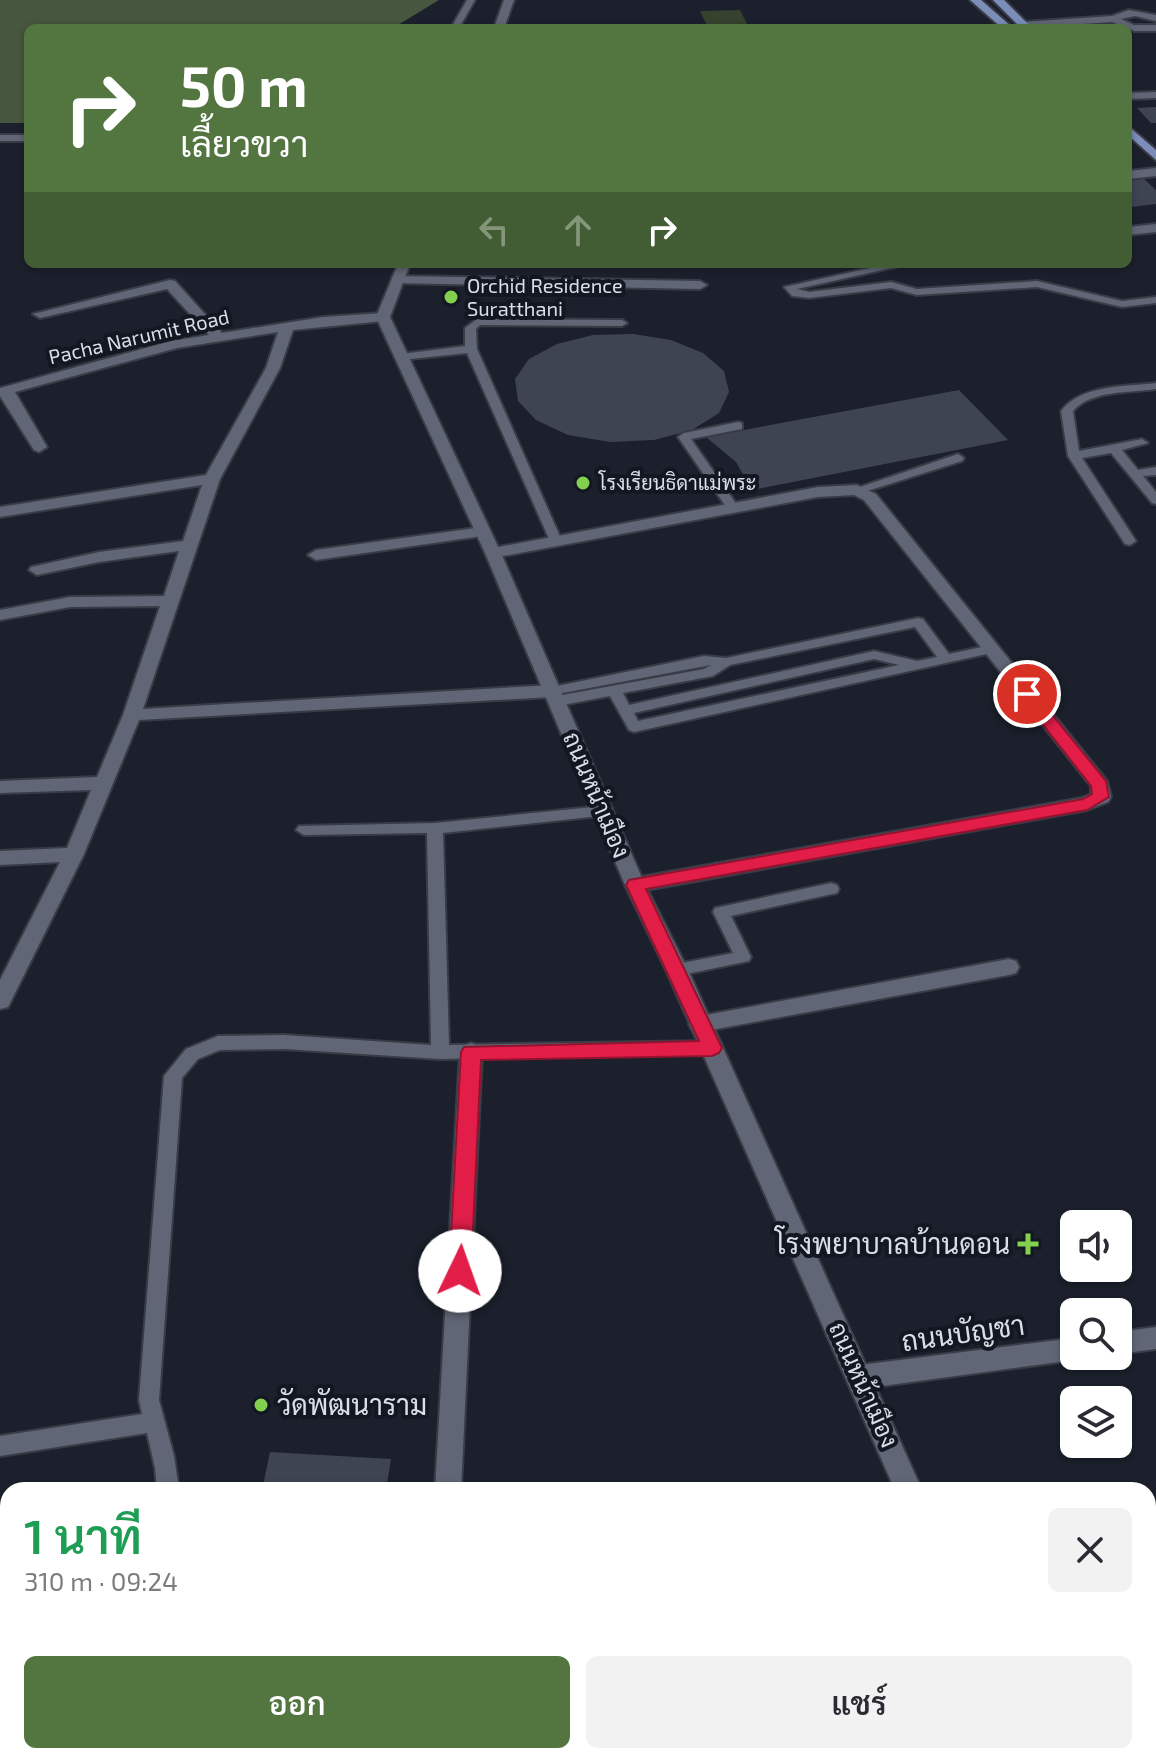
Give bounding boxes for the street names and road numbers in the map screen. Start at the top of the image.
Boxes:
street label: Pacha Narumit Road [46,304,231,368]
street label: ถนนหน้าเมือง [558,727,637,862]
street label: ถนนบัญชา [899,1307,1027,1359]
street label: ถนนหน้าเมือง [824,1317,905,1451]

